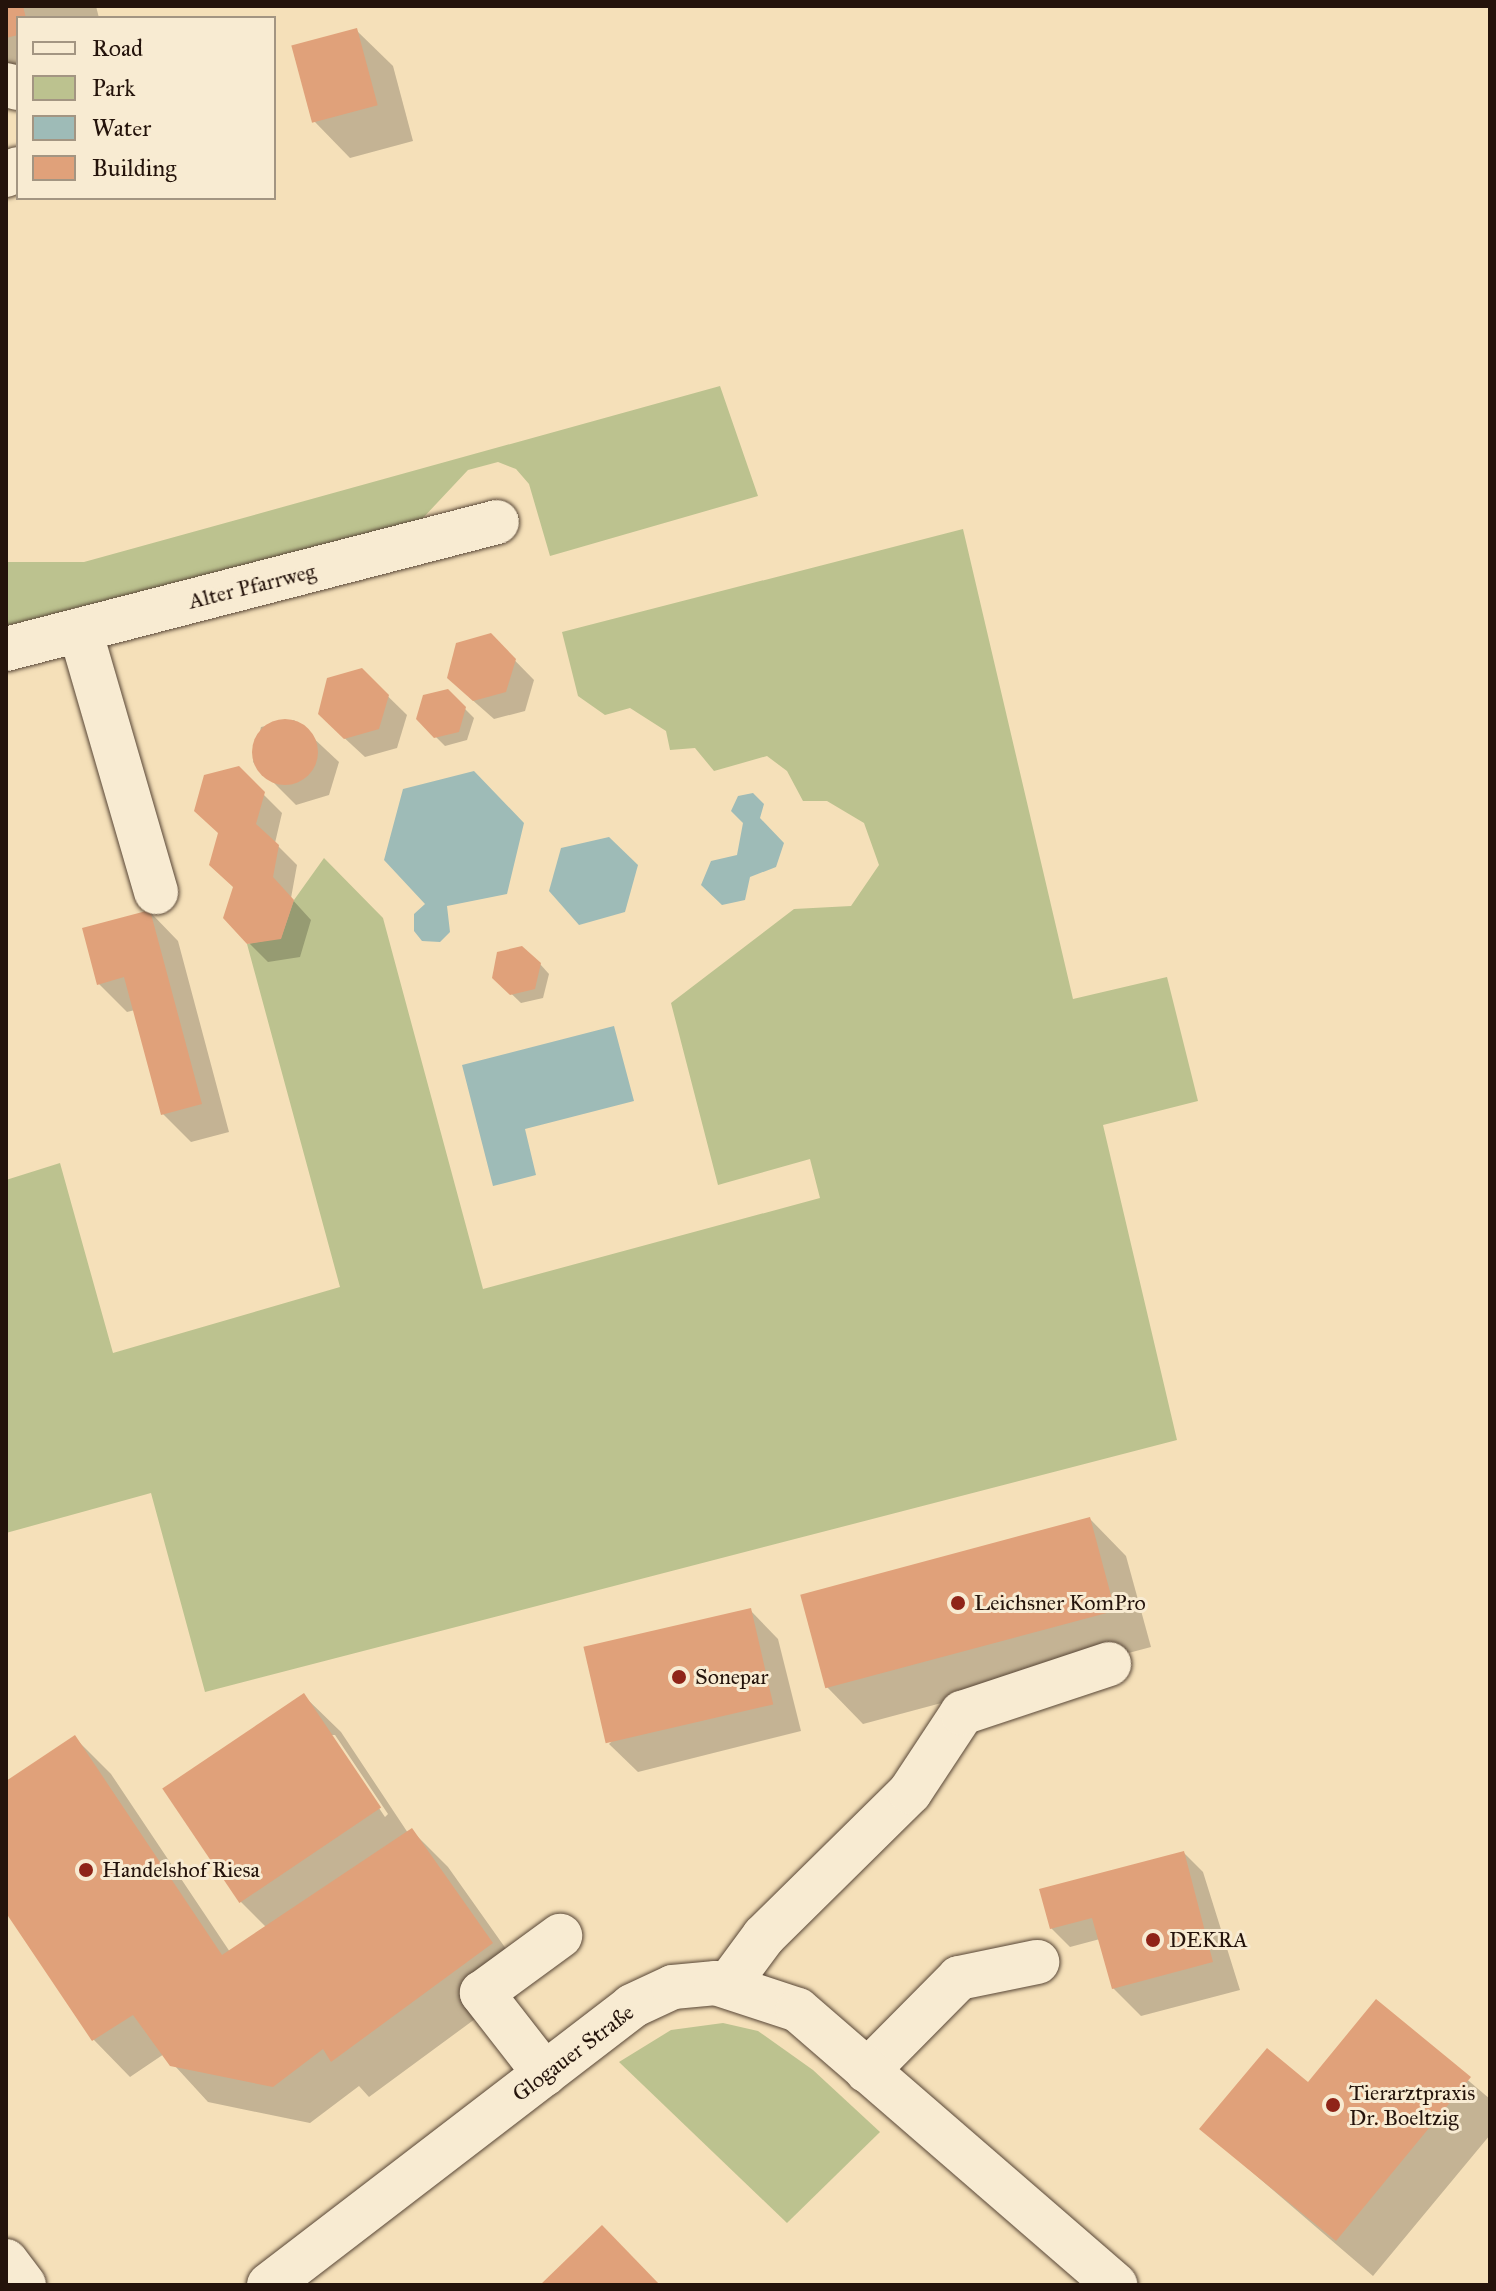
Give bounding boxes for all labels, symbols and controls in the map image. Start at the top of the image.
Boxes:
legend [16,16,276,200]
text: Road [92,33,143,63]
text: Park [92,73,135,103]
text: Water [92,113,151,143]
text: Building [92,153,177,183]
street label: Alter Pfarrweg [186,557,318,615]
place label: Leichsner KomPro [974,1590,1146,1616]
marker: Leichsner KomPro [949,1594,967,1612]
place label: Sonepar [695,1664,769,1690]
marker: Sonepar [670,1668,688,1686]
place label: Handelshof Riesa [102,1857,260,1883]
marker: Handelshof Riesa [77,1861,95,1879]
place label: DEKRA [1169,1927,1248,1953]
marker: DEKRA [1144,1931,1162,1949]
street label: Glogauer Straße [507,1999,639,2107]
place label: Tierarztpraxis Dr. Boeltzig [1349,2079,1475,2130]
marker: Tierarztpraxis Dr. Boeltzig [1324,2096,1342,2114]

